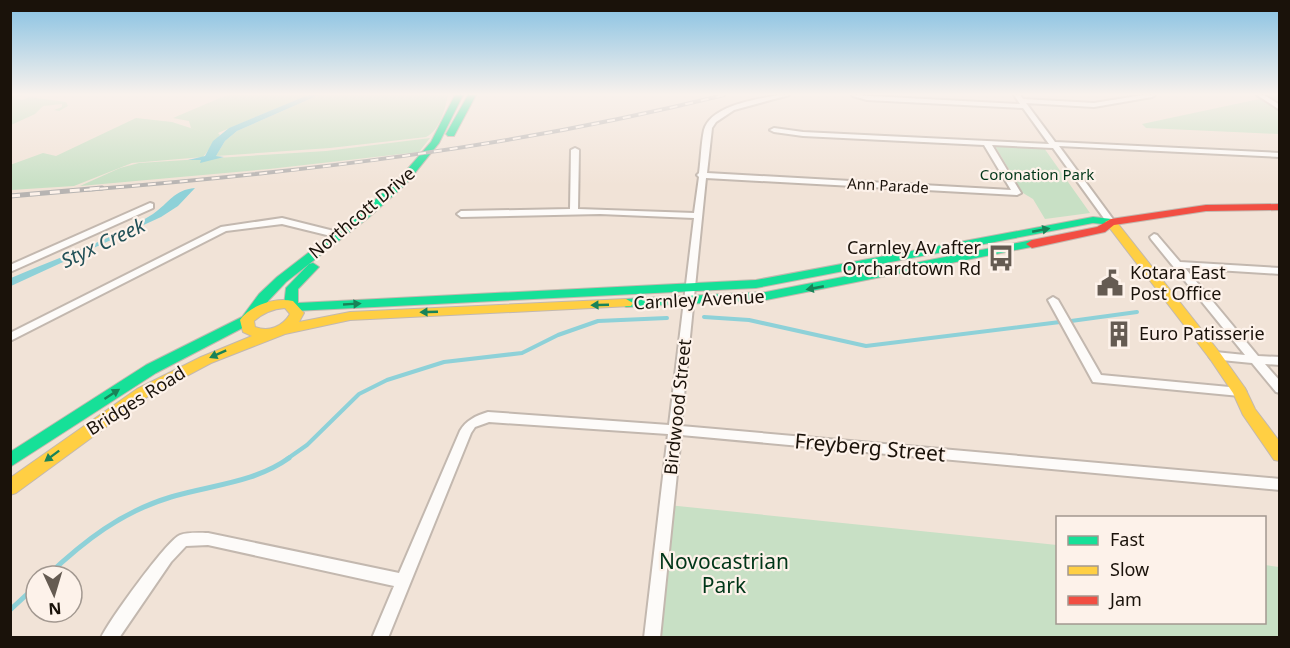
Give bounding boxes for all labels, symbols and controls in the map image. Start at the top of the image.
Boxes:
street label: Northcott Drive [303,161,419,264]
park label: Coronation Park [980,164,1094,184]
street label: Ann Parade [847,173,929,197]
water label: Styx Creek [56,211,150,274]
one-way arrow [1032,225,1051,234]
place label: Carnley Av after Orchardtown Rd [843,235,982,280]
bus stop icon: Carnley Av after Orchardtown Rd [986,243,1016,273]
place label: Kotara East Post Office [1130,260,1226,305]
public building icon: Kotara East Post Office [1095,268,1125,298]
street label: Carnley Avenue [633,284,765,314]
one-way arrow [805,284,824,293]
one-way arrow [343,299,362,308]
one-way arrow [591,301,610,310]
one-way arrow [420,308,439,317]
building icon: Euro Patisserie [1104,319,1134,349]
place label: Euro Patisserie [1139,321,1265,345]
street label: Birdwood Street [658,337,696,476]
one-way arrow [209,350,226,359]
street label: Bridges Road [81,360,190,440]
one-way arrow [104,389,120,400]
street label: Freyberg Street [793,426,947,468]
one-way arrow [45,450,60,462]
legend [1056,516,1266,624]
text: Fast [1110,527,1145,551]
park label: Novocastrian Park [659,547,789,599]
text: Slow [1110,557,1149,581]
north arrow [24,564,84,624]
text: Jam [1108,587,1142,611]
text: N [48,598,62,620]

